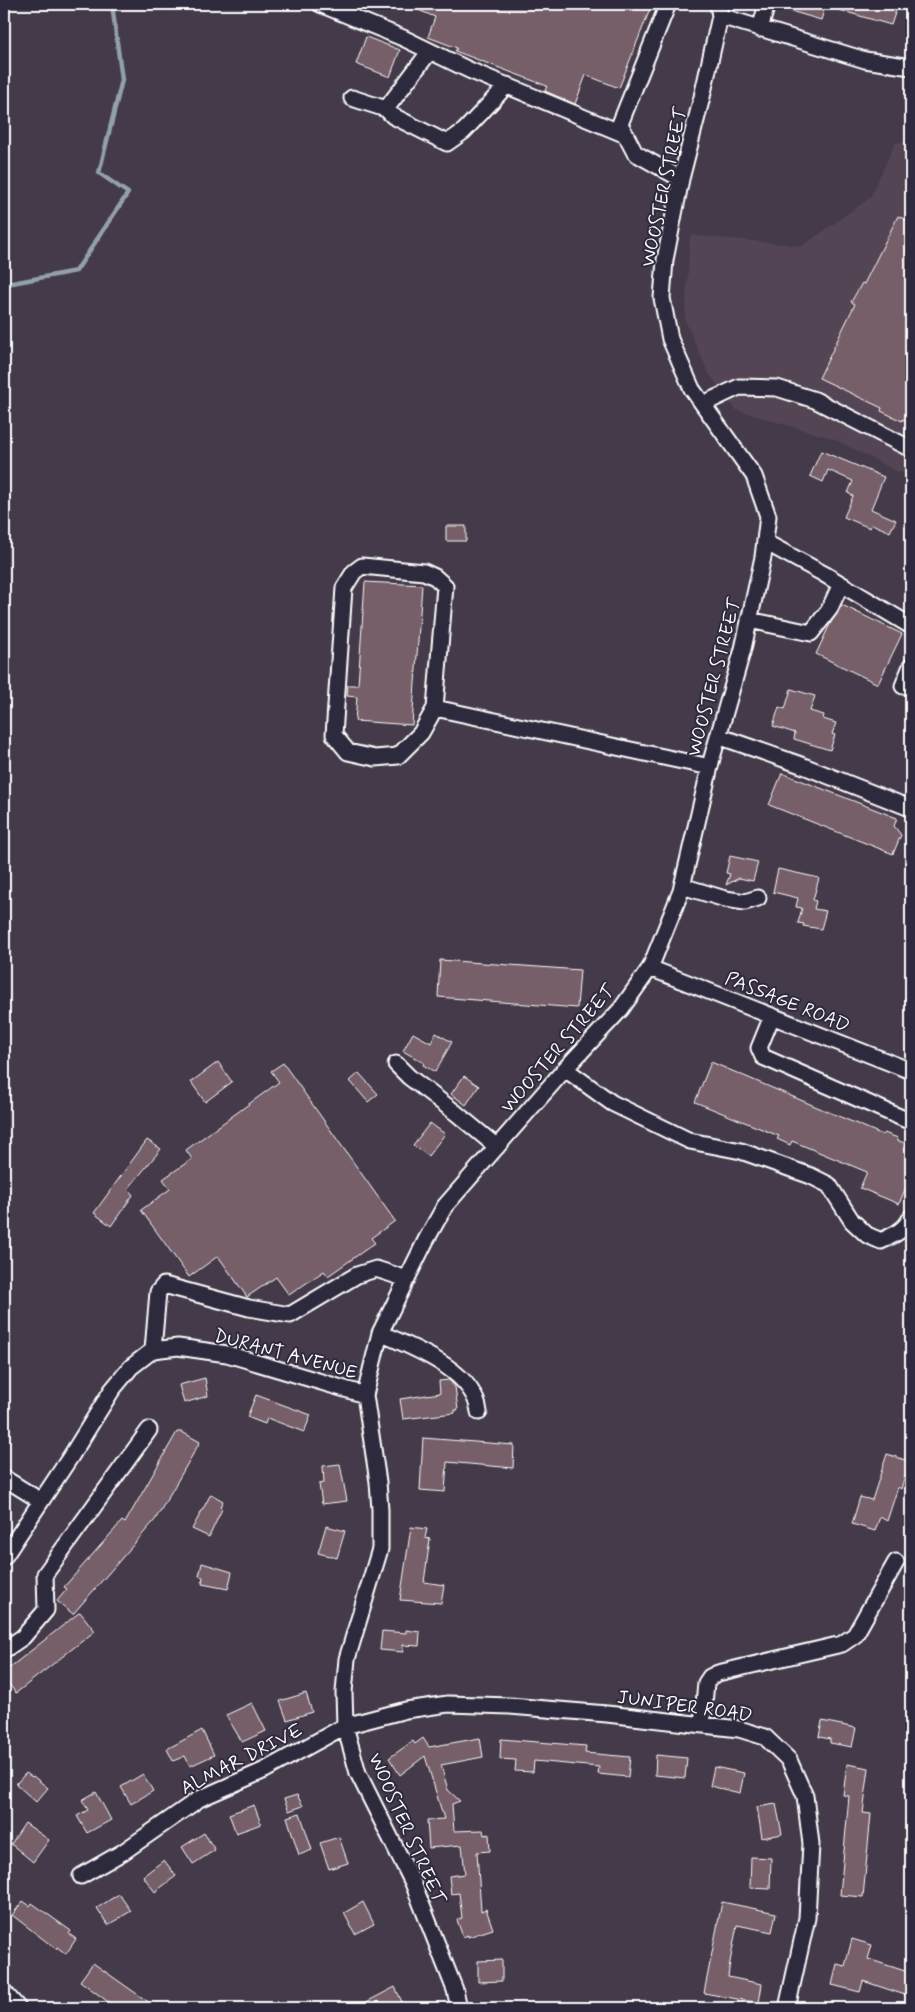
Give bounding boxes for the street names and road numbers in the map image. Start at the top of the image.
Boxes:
street label: WOOSTER STREET [635,104,694,269]
street label: WOOSTER STREET [681,595,748,759]
street label: PASSAGE ROAD [721,966,853,1039]
street label: WOOSTER STREET [495,979,622,1119]
street label: DURANT AVENUE [211,1323,360,1386]
street label: JUNIPER ROAD [616,1685,754,1728]
street label: ALMAR DRIVE [176,1718,307,1801]
street label: WOOSTER STREET [362,1749,452,1909]

